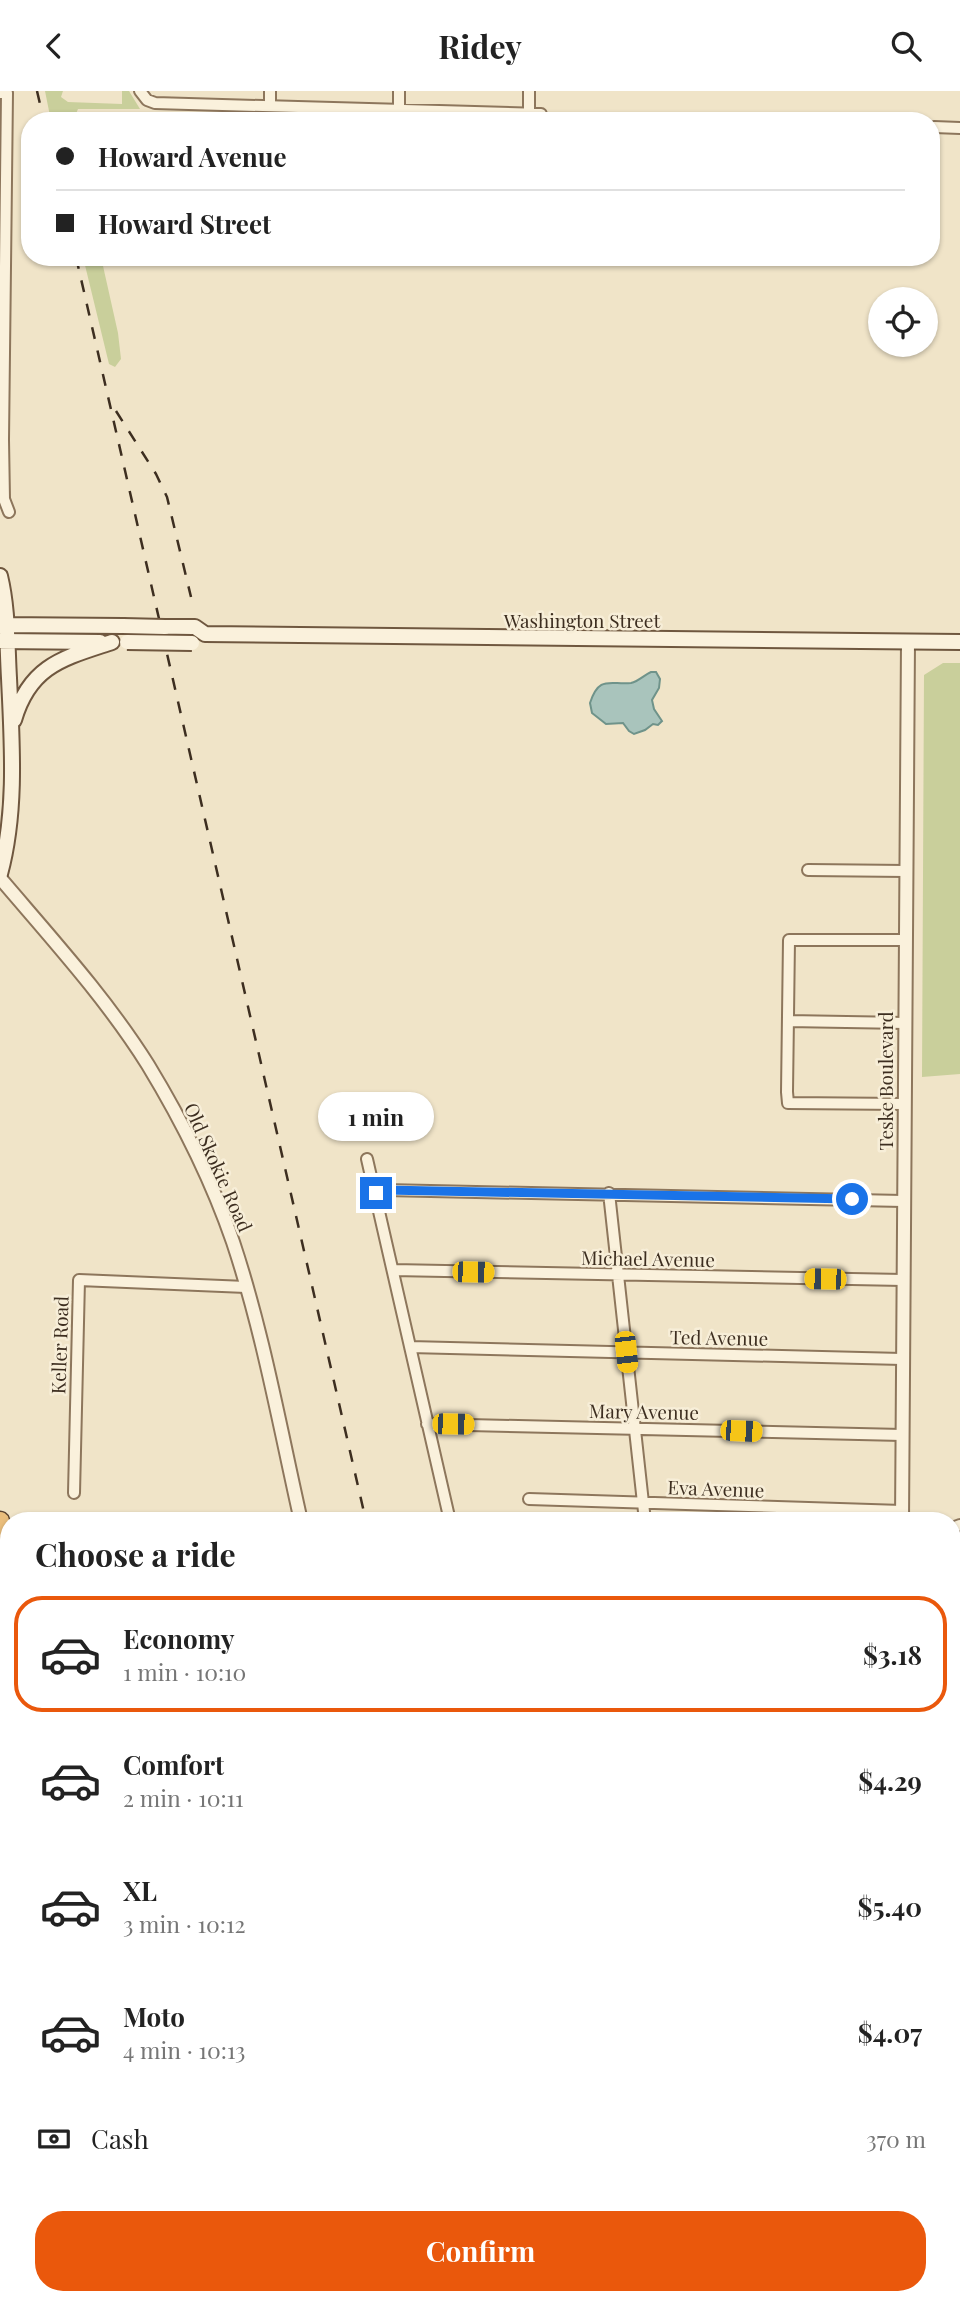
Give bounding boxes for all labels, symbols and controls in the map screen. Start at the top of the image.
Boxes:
text: Ridey [438,24,522,67]
icon: back [35,27,73,65]
icon: search [887,27,925,65]
text: Howard Avenue [98,139,287,174]
text: Howard Street [98,206,271,241]
map controls [868,287,938,357]
button: locate [868,287,938,357]
street label: Washington Street [503,607,660,633]
street label: Teske Boulevard [872,1011,898,1151]
callout: 1 min [318,1091,434,1141]
street label: Old Skokie Road [179,1098,259,1236]
text: 1 min [348,1101,404,1132]
route end [360,1177,392,1209]
route start [836,1183,868,1215]
street label: Michael Avenue [581,1244,715,1272]
car [452,1261,495,1283]
car [804,1268,847,1290]
street label: Keller Road [44,1295,74,1395]
street label: Ted Avenue [670,1323,768,1351]
car [614,1330,639,1374]
street label: Mary Avenue [589,1397,699,1425]
car [432,1413,475,1435]
car [720,1420,763,1442]
street label: Eva Avenue [667,1473,765,1503]
text: Choose a ride [35,1532,236,1575]
text: Economy [123,1621,234,1656]
icon: car [39,1623,102,1686]
text: $3.18 [863,1637,922,1672]
text: 1 min · 10:10 [123,1656,246,1687]
text: Comfort [123,1747,224,1782]
icon: car [39,1749,102,1812]
text: $4.29 [858,1763,922,1798]
text: 2 min · 10:11 [123,1782,244,1813]
text: XL [123,1873,157,1908]
icon: car [39,1875,102,1938]
text: $5.40 [858,1889,922,1924]
text: 3 min · 10:12 [123,1908,245,1939]
text: Moto [123,1999,185,2034]
icon: car [39,2001,102,2064]
text: $4.07 [858,2015,922,2050]
text: 4 min · 10:13 [123,2034,245,2065]
icon: cash [35,2120,73,2158]
text: Cash [91,2121,149,2156]
text: 370 m [866,2123,926,2154]
button: Confirm [35,2211,926,2291]

